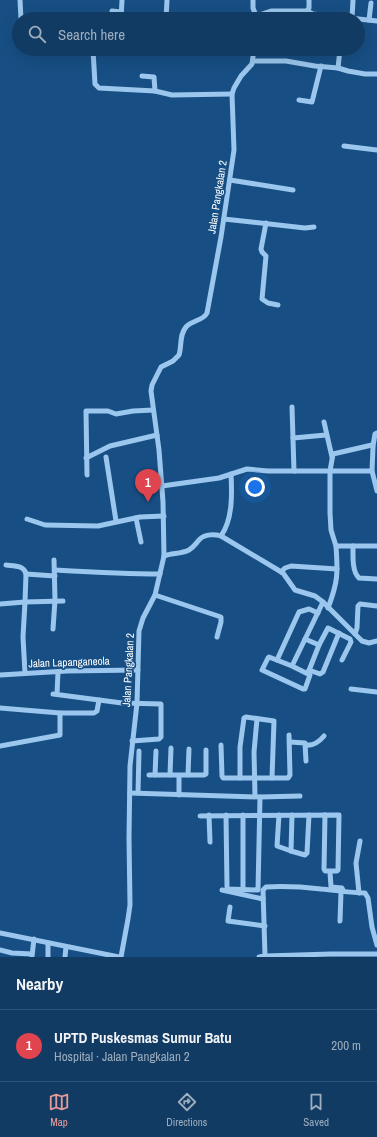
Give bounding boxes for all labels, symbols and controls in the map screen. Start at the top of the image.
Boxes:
search box [12,12,365,56]
icon: search [26,23,48,45]
text: Search here [58,24,125,45]
street label: Jalan Pangkalan 2 [204,159,230,235]
pin: 1 [135,469,161,502]
your location [245,477,265,497]
street label: Jalan Pangkalan 2 [119,633,137,707]
street label: Jalan Lapanganeola [28,654,110,670]
text: Nearby [16,972,63,995]
text: UPTD Puskesmas Sumur Batu [54,1027,232,1048]
text: 1 [26,1037,32,1054]
text: 200 m [331,1037,361,1054]
text: Hospital · Jalan Pangkalan 2 [54,1048,190,1065]
tab: Map [48,1091,70,1129]
tab: Directions [166,1091,207,1129]
tab: Saved [303,1091,329,1129]

